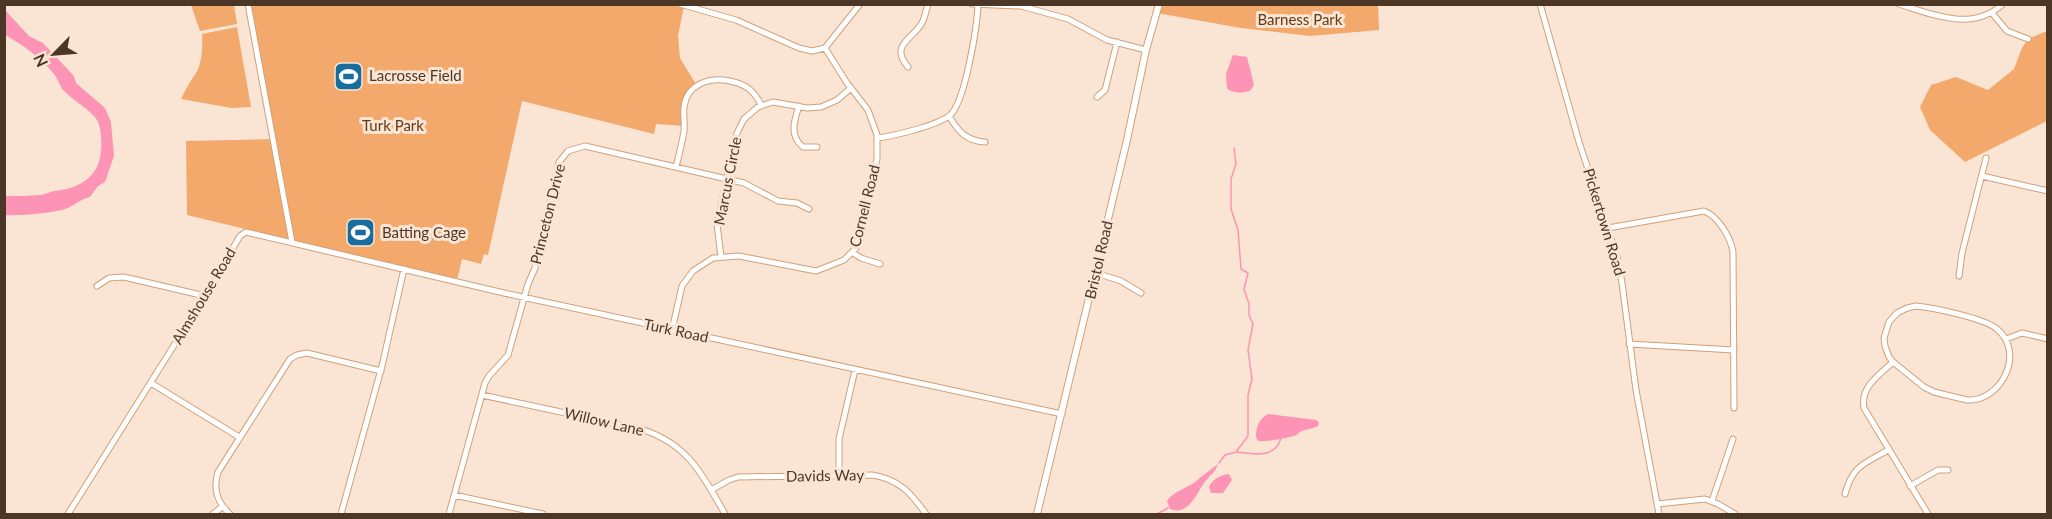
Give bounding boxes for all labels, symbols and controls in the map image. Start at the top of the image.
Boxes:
park label: Barness Park [1258,10,1343,28]
north arrow [24,24,84,84]
text: N [29,51,51,70]
sports icon: Lacrosse Field [332,60,364,92]
place label: Lacrosse Field [369,66,462,84]
park label: Turk Park [362,116,424,134]
street label: Marcus Circle [710,135,744,226]
street label: Princeton Drive [526,162,568,266]
street label: Cornell Road [845,163,883,249]
street label: Pickertown Road [1580,166,1630,278]
sports icon: Batting Cage [345,217,377,249]
street label: Bristol Road [1080,219,1116,301]
place label: Batting Cage [382,223,466,241]
street label: Almshouse Road [167,244,239,347]
street label: Turk Road [642,314,710,346]
street label: Willow Lane [563,403,646,439]
street label: Davids Way [786,465,864,485]

